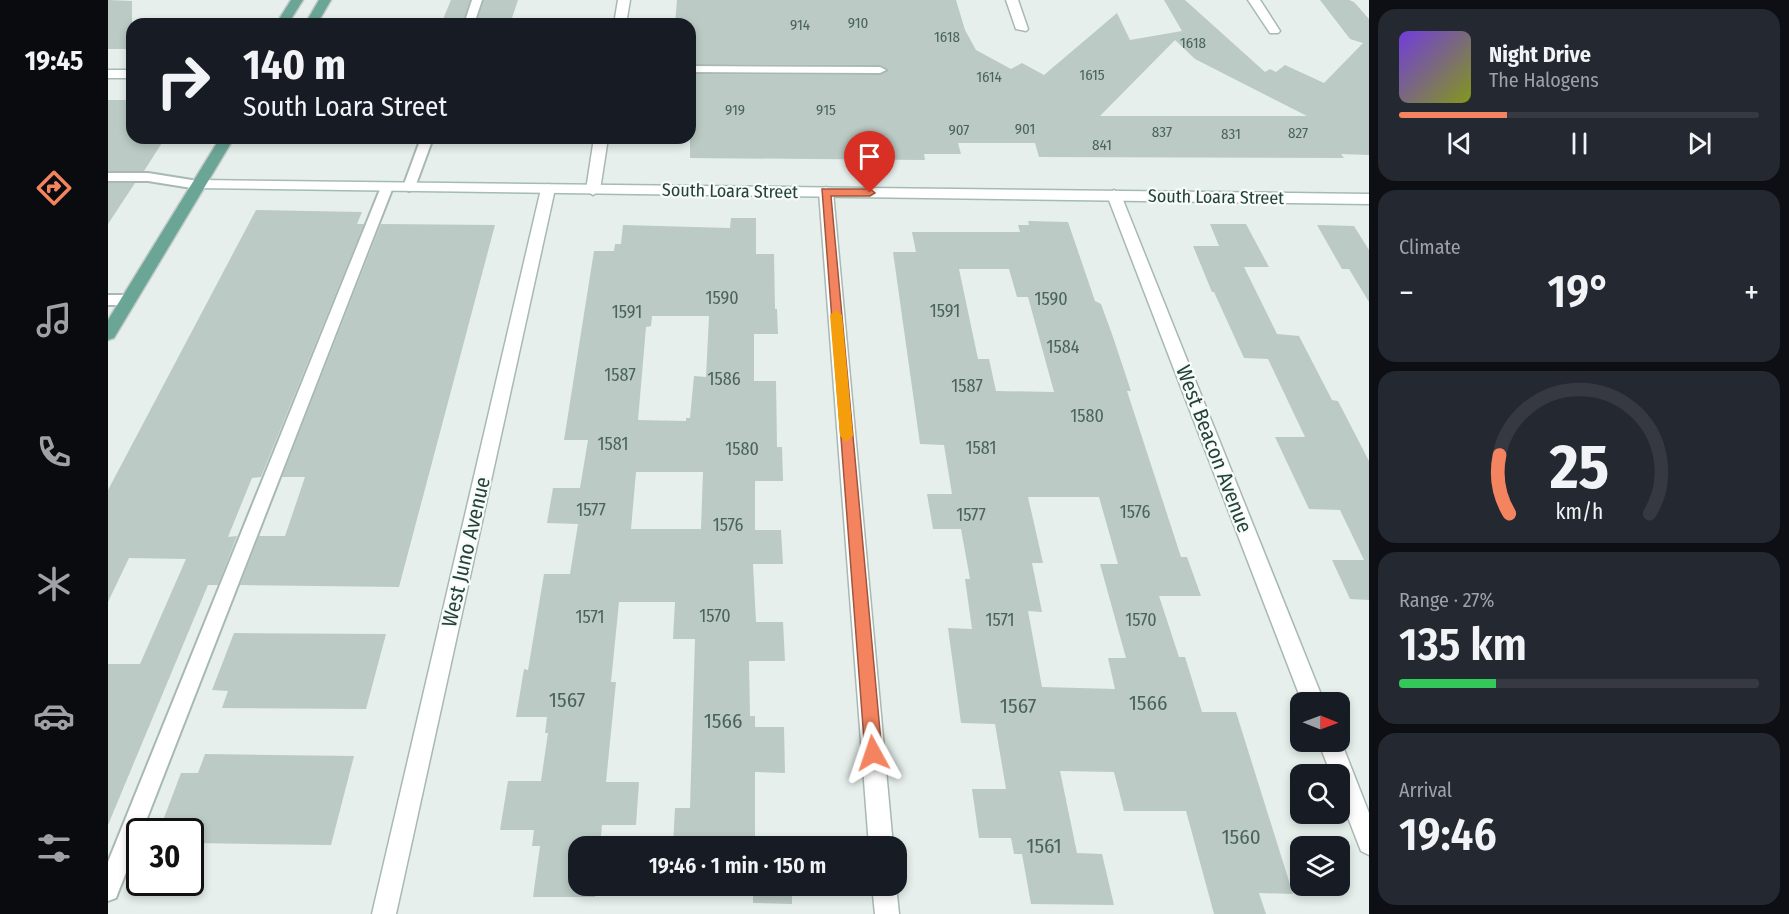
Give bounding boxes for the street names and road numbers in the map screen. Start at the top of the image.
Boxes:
street label: South Loara Street [662,179,798,203]
street label: South Loara Street [1148,185,1284,209]
street label: West Beacon Avenue [1170,362,1258,536]
street label: West Juno Avenue [436,474,496,630]

